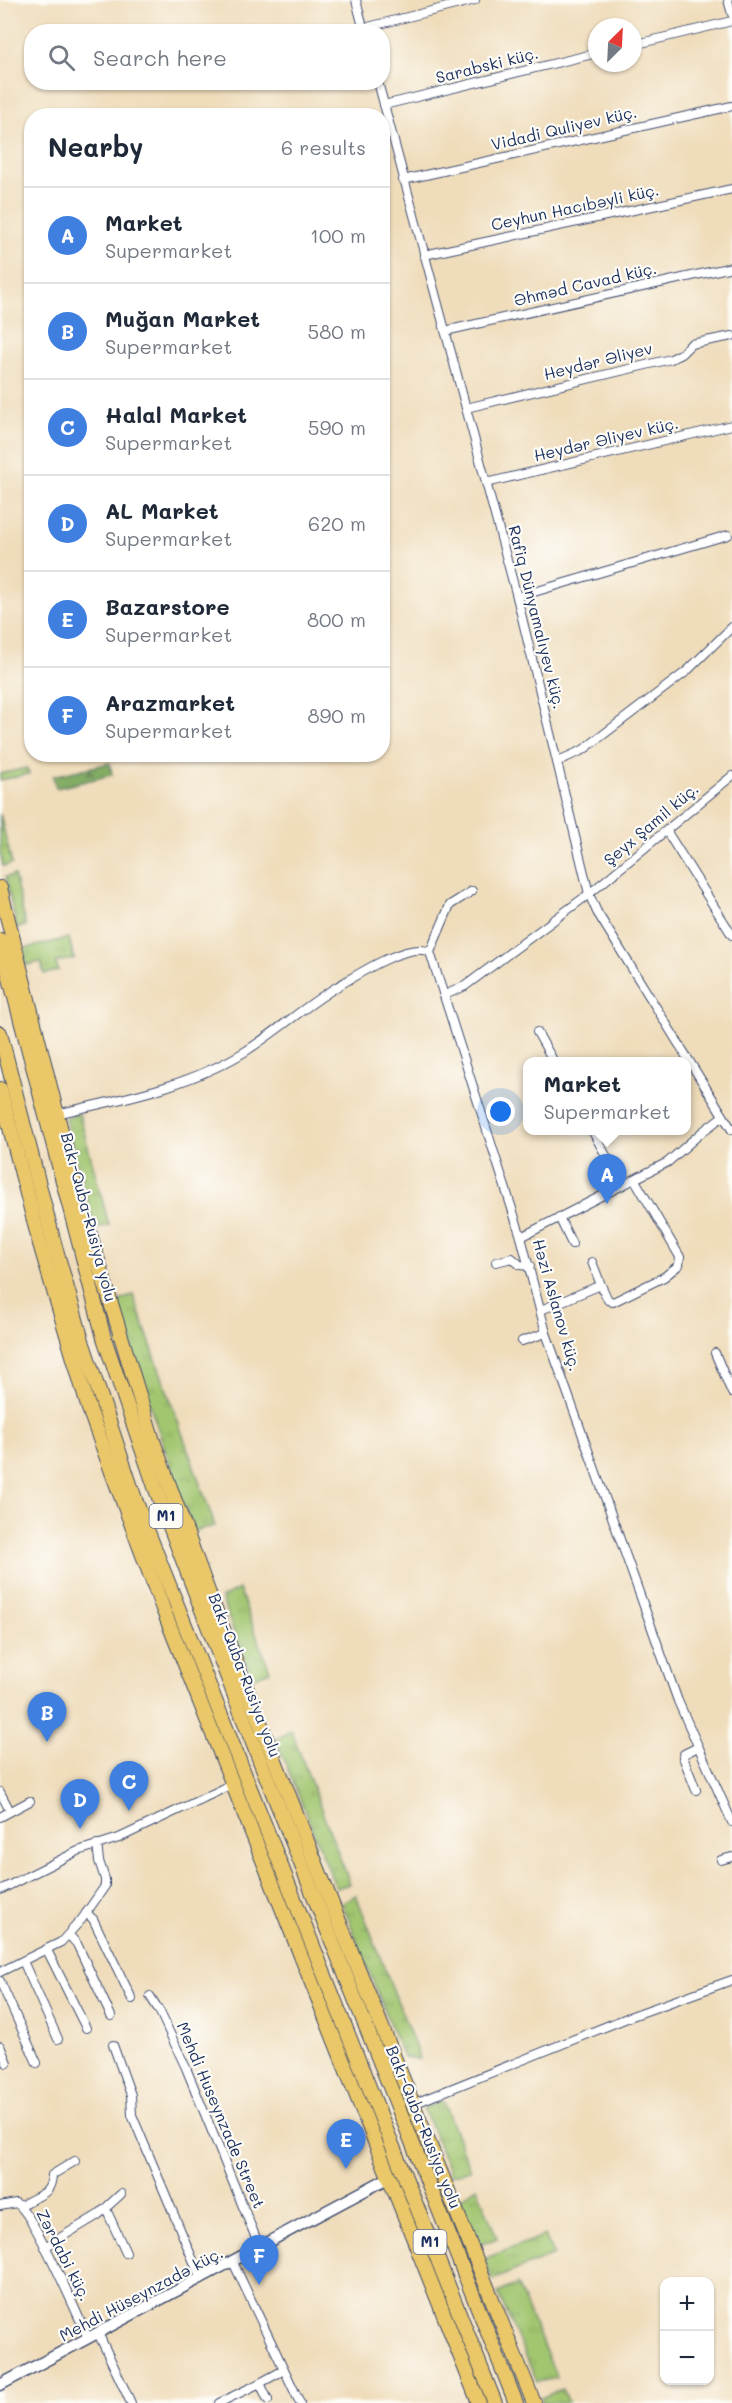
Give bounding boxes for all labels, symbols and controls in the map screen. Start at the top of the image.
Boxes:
north arrow [588,18,642,72]
search box [24,24,390,90]
icon: search [45,41,78,74]
street label: Sarabski küç. [433,42,540,87]
text: Search here [93,43,227,72]
street label: Vidadi Quliyev küç. [489,101,639,154]
text: Nearby [48,130,143,164]
text: 6 results [281,134,366,160]
street label: Ceyhun Hacıbəyli küç. [489,178,661,235]
text: Market [105,208,183,237]
text: A [61,222,74,248]
text: 100 m [310,222,366,248]
text: Supermarket [105,237,232,263]
street label: Əhməd Cavad küç. [511,257,658,310]
text: Muğan Market [105,304,260,333]
text: B [61,318,74,344]
text: 580 m [308,318,366,344]
text: Supermarket [105,333,232,359]
street label: Heydər Əliyev [541,337,654,384]
text: Halal Market [105,400,247,429]
street label: Heydər Əliyev küç. [532,412,680,465]
text: C [60,414,75,440]
text: 590 m [308,414,366,440]
text: Supermarket [105,429,232,455]
text: AL Market [105,496,219,525]
text: D [60,510,75,536]
text: 620 m [308,510,366,536]
street label: Rafiq Dünyamalıyev küç. [504,523,570,711]
text: Supermarket [105,525,232,551]
text: Bazarstore [105,592,230,621]
text: E [61,606,74,632]
text: 800 m [307,606,366,632]
text: Supermarket [105,621,232,647]
text: Arazmarket [105,688,235,717]
text: F [61,702,74,728]
text: 890 m [307,702,366,728]
text: Supermarket [105,717,232,743]
street label: Şeyx Şamil küç. [599,778,703,869]
popup [523,1057,691,1135]
text: Market [543,1069,621,1098]
your location [486,1097,515,1126]
text: Supermarket [543,1098,671,1124]
street label: Bakı-Quba-Rusiya yolu [57,1130,122,1304]
pin: A [588,1154,626,1204]
street label: Həzi Aslanov küç. [529,1236,586,1373]
road number: M1 [150,1504,182,1528]
street label: Bakı-Quba-Rusiya yolu [204,1590,286,1760]
pin: B [28,1692,66,1742]
pin: C [110,1762,148,1811]
pin: D [60,1780,100,1829]
street label: Mehdi Huseynzadе Street [173,2018,270,2211]
street label: Bakı-Quba-Rusiya yolu [382,2042,467,2211]
pin: E [326,2120,366,2169]
street label: Zərdabi küç. [32,2205,97,2304]
road number: M1 [414,2230,446,2254]
pin: F [240,2236,278,2285]
street label: Mehdi Hüseynzadə küç. [55,2241,226,2346]
map controls [660,2277,714,2385]
button: + [660,2277,714,2331]
button: − [660,2331,714,2385]

